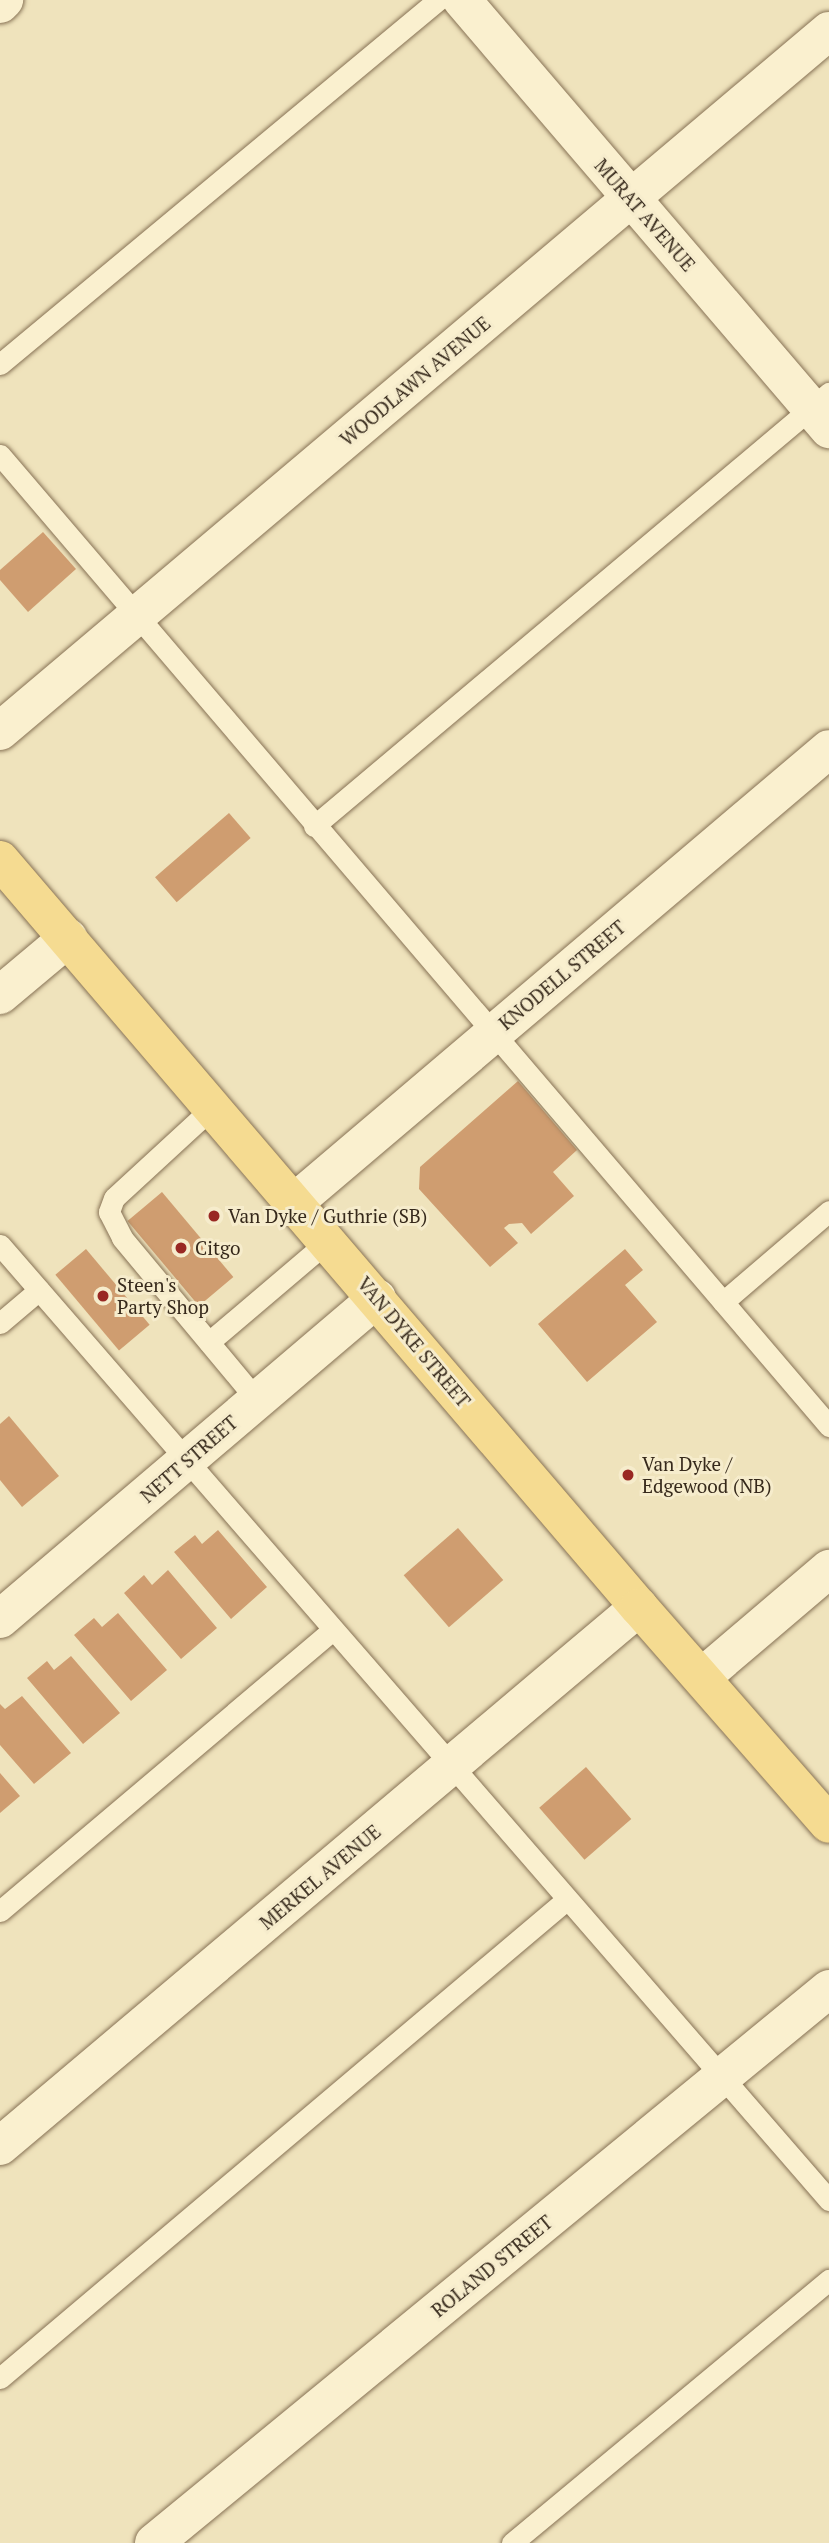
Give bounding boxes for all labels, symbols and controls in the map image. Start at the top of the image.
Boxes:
street label: MURAT AVENUE [590,154,700,276]
street label: WOODLAWN AVENUE [335,311,495,451]
street label: KNODELL STREET [494,915,630,1035]
place label: Van Dyke / Guthrie (SB) [228,1205,427,1227]
marker: Van Dyke / Guthrie (SB) [206,1208,222,1224]
place label: Citgo [195,1237,241,1259]
marker: Citgo [173,1240,189,1256]
street label: VAN DYKE STREET [353,1272,475,1412]
place label: Steen's Party Shop [117,1274,209,1318]
marker: Steen's Party Shop [95,1288,111,1304]
street label: NETT STREET [136,1411,242,1507]
place label: Van Dyke / Edgewood (NB) [642,1453,772,1497]
marker: Van Dyke / Edgewood (NB) [620,1467,636,1483]
street label: MERKEL AVENUE [255,1820,385,1934]
street label: ROLAND STREET [427,2210,557,2322]

